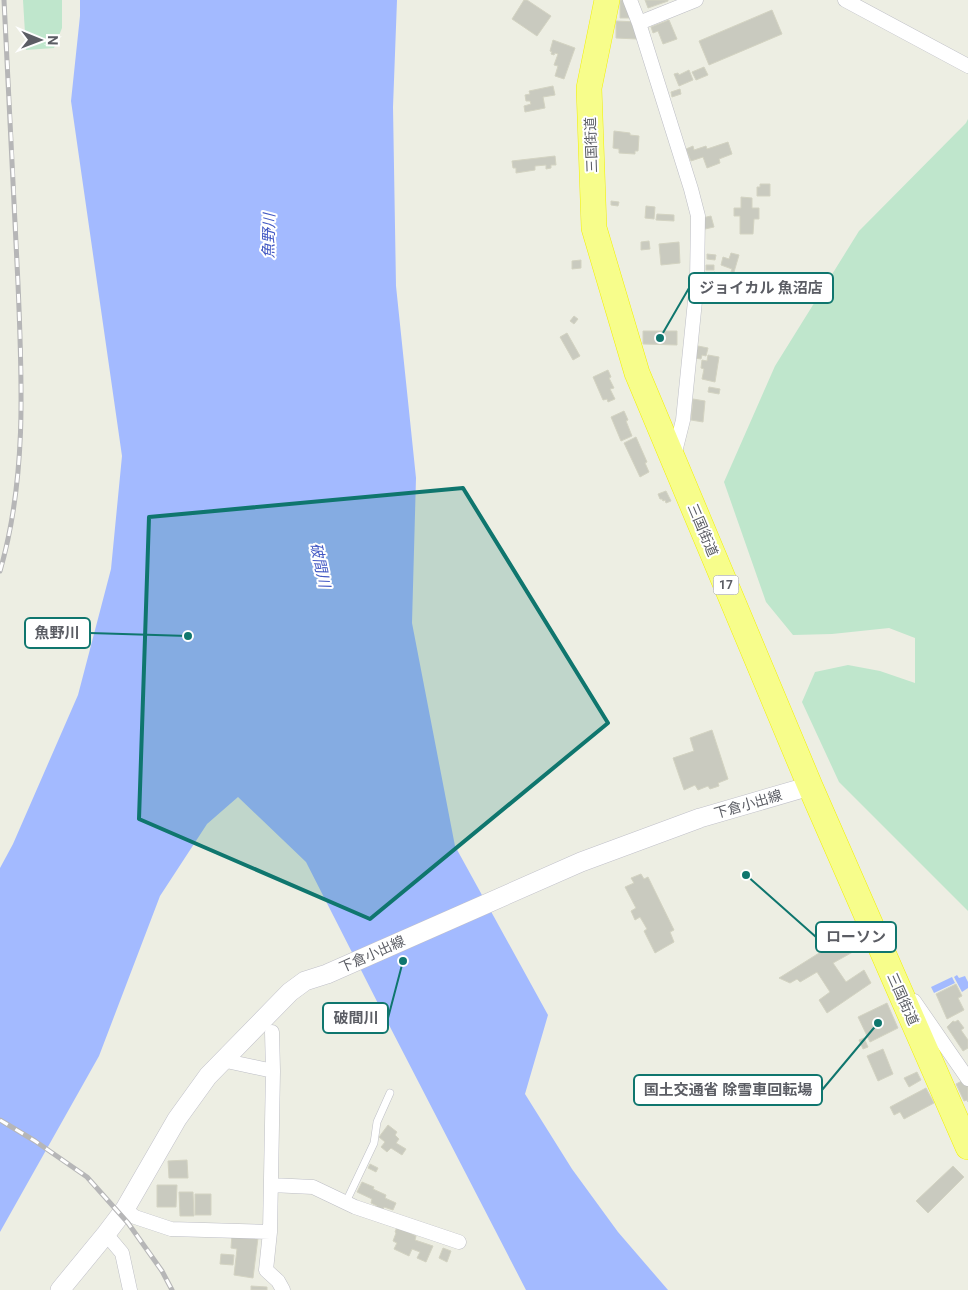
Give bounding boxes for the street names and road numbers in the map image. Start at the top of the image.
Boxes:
street label: 三国街道 [582,117,600,173]
street label: 三国街道 [685,501,721,559]
road number: 17 [714,576,738,594]
street label: 下倉小出線 [712,787,784,821]
street label: 下倉小出線 [337,932,407,976]
street label: 三国街道 [884,970,922,1028]

